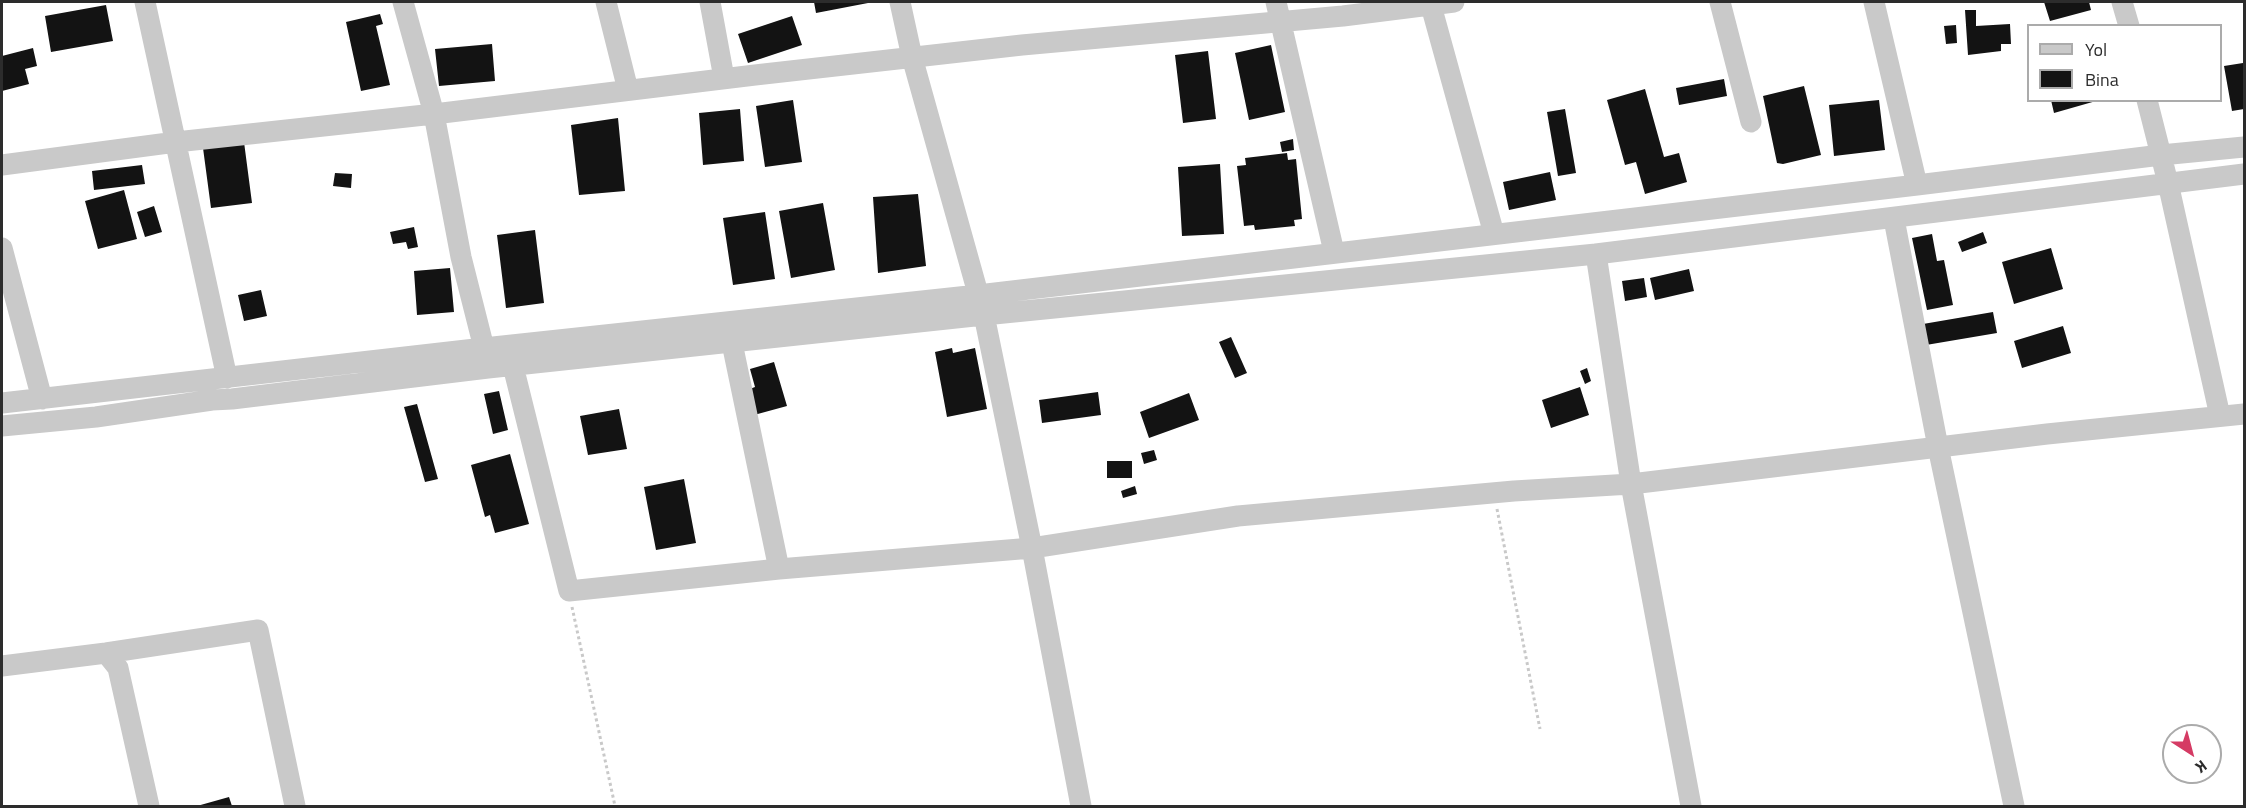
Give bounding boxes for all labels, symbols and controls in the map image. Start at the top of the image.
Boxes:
legend [2027,24,2222,102]
text: Yol [2085,36,2107,63]
text: Bina [2085,66,2119,93]
north arrow [2162,724,2222,784]
text: K [2191,754,2212,779]

